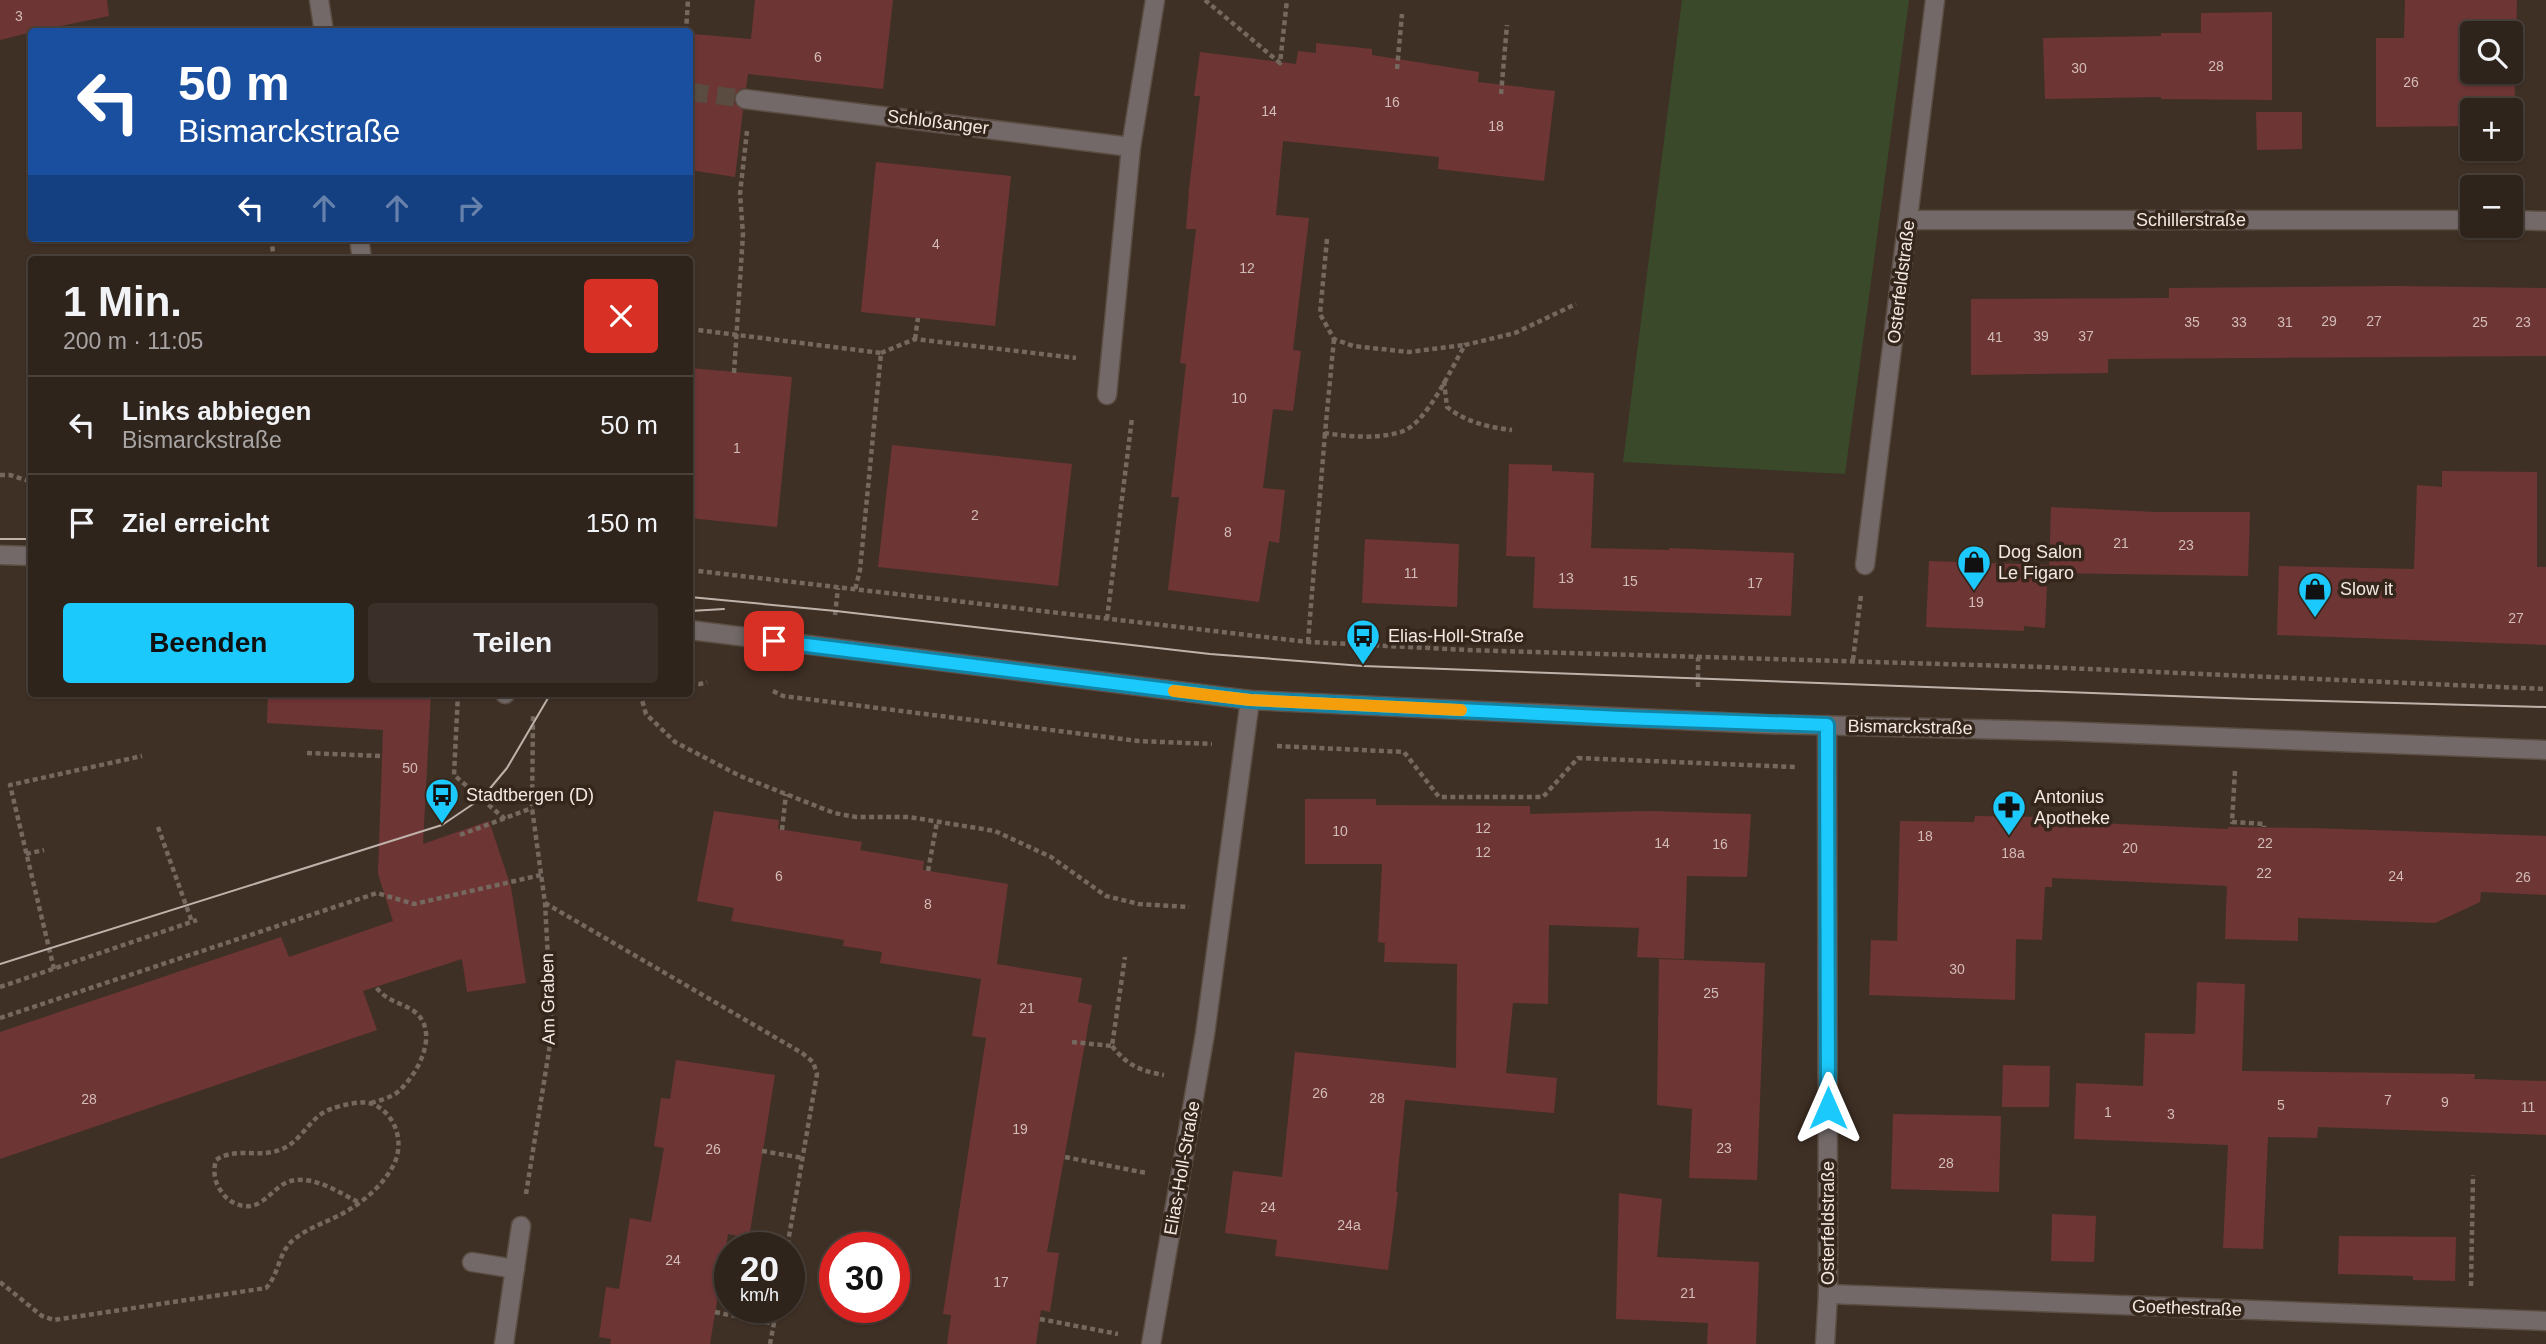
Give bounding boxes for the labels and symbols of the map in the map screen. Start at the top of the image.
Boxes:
house number: 3 [15,8,23,24]
house number: 6 [814,49,822,65]
house number: 28 [2208,58,2224,74]
house number: 30 [2071,60,2087,76]
house number: 26 [2403,74,2419,90]
house number: 16 [1384,94,1400,110]
house number: 14 [1261,103,1277,119]
street label: Schloßanger [886,106,990,138]
house number: 18 [1488,118,1504,134]
street label: Schillerstraße [2136,210,2246,230]
street label: Osterfeldstraße [1884,219,1918,345]
house number: 4 [932,236,940,252]
house number: 12 [1239,260,1255,276]
house number: 29 [2321,313,2337,329]
house number: 27 [2366,313,2382,329]
house number: 35 [2184,314,2200,330]
house number: 33 [2231,314,2247,330]
house number: 31 [2277,314,2293,330]
house number: 25 [2472,314,2488,330]
house number: 23 [2515,314,2531,330]
house number: 39 [2033,328,2049,344]
house number: 37 [2078,328,2094,344]
house number: 41 [1987,329,2003,345]
house number: 10 [1231,390,1247,406]
house number: 1 [733,440,741,456]
house number: 2 [971,507,979,523]
house number: 8 [1224,524,1232,540]
house number: 21 [2113,535,2129,551]
house number: 23 [2178,537,2194,553]
place label: Dog Salon Le Figaro [1998,542,2082,583]
shop icon: Dog Salon Le Figaro [1955,543,1993,592]
house number: 11 [1404,565,1418,581]
house number: 13 [1558,570,1574,586]
shop icon: Slow it [2296,570,2334,619]
house number: 15 [1622,573,1638,589]
house number: 17 [1747,575,1763,591]
place label: Slow it [2340,579,2393,599]
house number: 19 [1968,594,1984,610]
house number: 27 [2508,610,2524,626]
pin [744,611,804,671]
bus stop icon: Elias-Holl-Straße [1344,617,1382,666]
place label: Elias-Holl-Straße [1388,626,1524,646]
street label: Bismarckstraße [1847,716,1973,738]
house number: 50 [402,760,418,776]
bus stop icon: Stadtbergen (D) [423,776,461,825]
place label: Stadtbergen (D) [466,785,594,805]
place label: Antonius Apotheke [2034,787,2110,828]
pharmacy icon: Antonius Apotheke [1990,788,2028,837]
house number: 12 [1475,820,1491,836]
house number: 10 [1332,823,1348,839]
house number: 18 [1917,828,1933,844]
house number: 14 [1654,835,1670,851]
house number: 22 [2257,835,2273,851]
house number: 16 [1712,836,1728,852]
house number: 20 [2122,840,2138,856]
house number: 12 [1475,844,1491,860]
house number: 18a [2001,845,2025,861]
house number: 22 [2256,865,2272,881]
house number: 6 [775,868,783,884]
house number: 24 [2388,868,2404,884]
house number: 26 [2515,869,2531,885]
house number: 8 [924,896,932,912]
street label: Am Graben [537,953,559,1045]
house number: 30 [1949,961,1965,977]
house number: 25 [1703,985,1719,1001]
house number: 21 [1019,1000,1035,1016]
position arrow [1791,1071,1865,1145]
house number: 26 [1312,1085,1328,1101]
house number: 28 [1369,1090,1385,1106]
house number: 28 [81,1091,97,1107]
house number: 7 [2384,1092,2392,1108]
house number: 9 [2441,1094,2449,1110]
house number: 5 [2277,1097,2285,1113]
street label: Elias-Holl-Straße [1160,1099,1204,1237]
house number: 11 [2521,1099,2535,1115]
house number: 1 [2104,1104,2112,1120]
house number: 3 [2167,1106,2175,1122]
house number: 19 [1012,1121,1028,1137]
house number: 23 [1716,1140,1732,1156]
house number: 26 [705,1141,721,1157]
house number: 28 [1938,1155,1954,1171]
street label: Osterfeldstraße [1818,1161,1838,1285]
house number: 24 [1260,1199,1276,1215]
house number: 24a [1337,1217,1361,1233]
speed limit sign: 30 [819,1232,910,1323]
house number: 24 [665,1252,681,1268]
house number: 17 [993,1274,1009,1290]
house number: 21 [1680,1285,1696,1301]
street label: Goethestraße [2132,1296,2242,1320]

